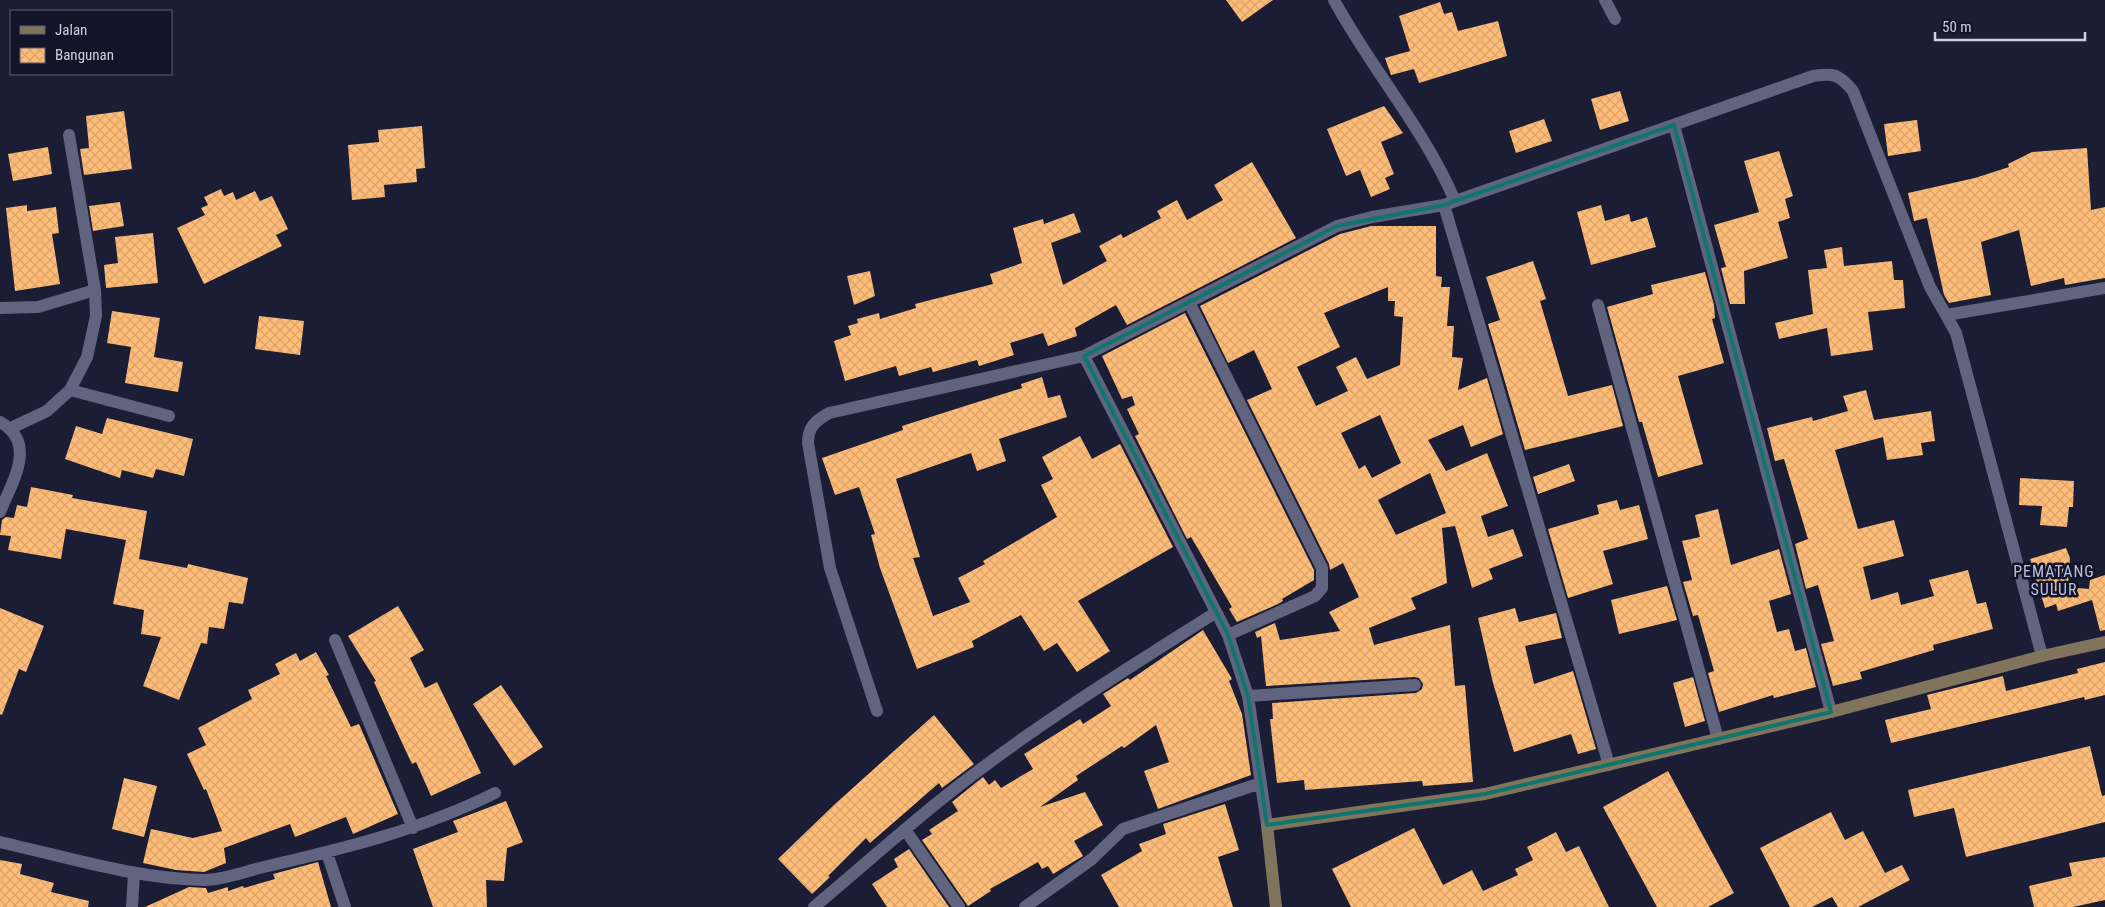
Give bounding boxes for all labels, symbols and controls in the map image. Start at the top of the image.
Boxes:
legend [10,10,172,75]
scale bar [1935,10,2085,42]
text: 50 m [1942,18,1972,36]
text: Jalan [55,21,87,39]
text: Bangunan [55,46,114,64]
district label: PEMATANG SULUR [2013,562,2095,599]

